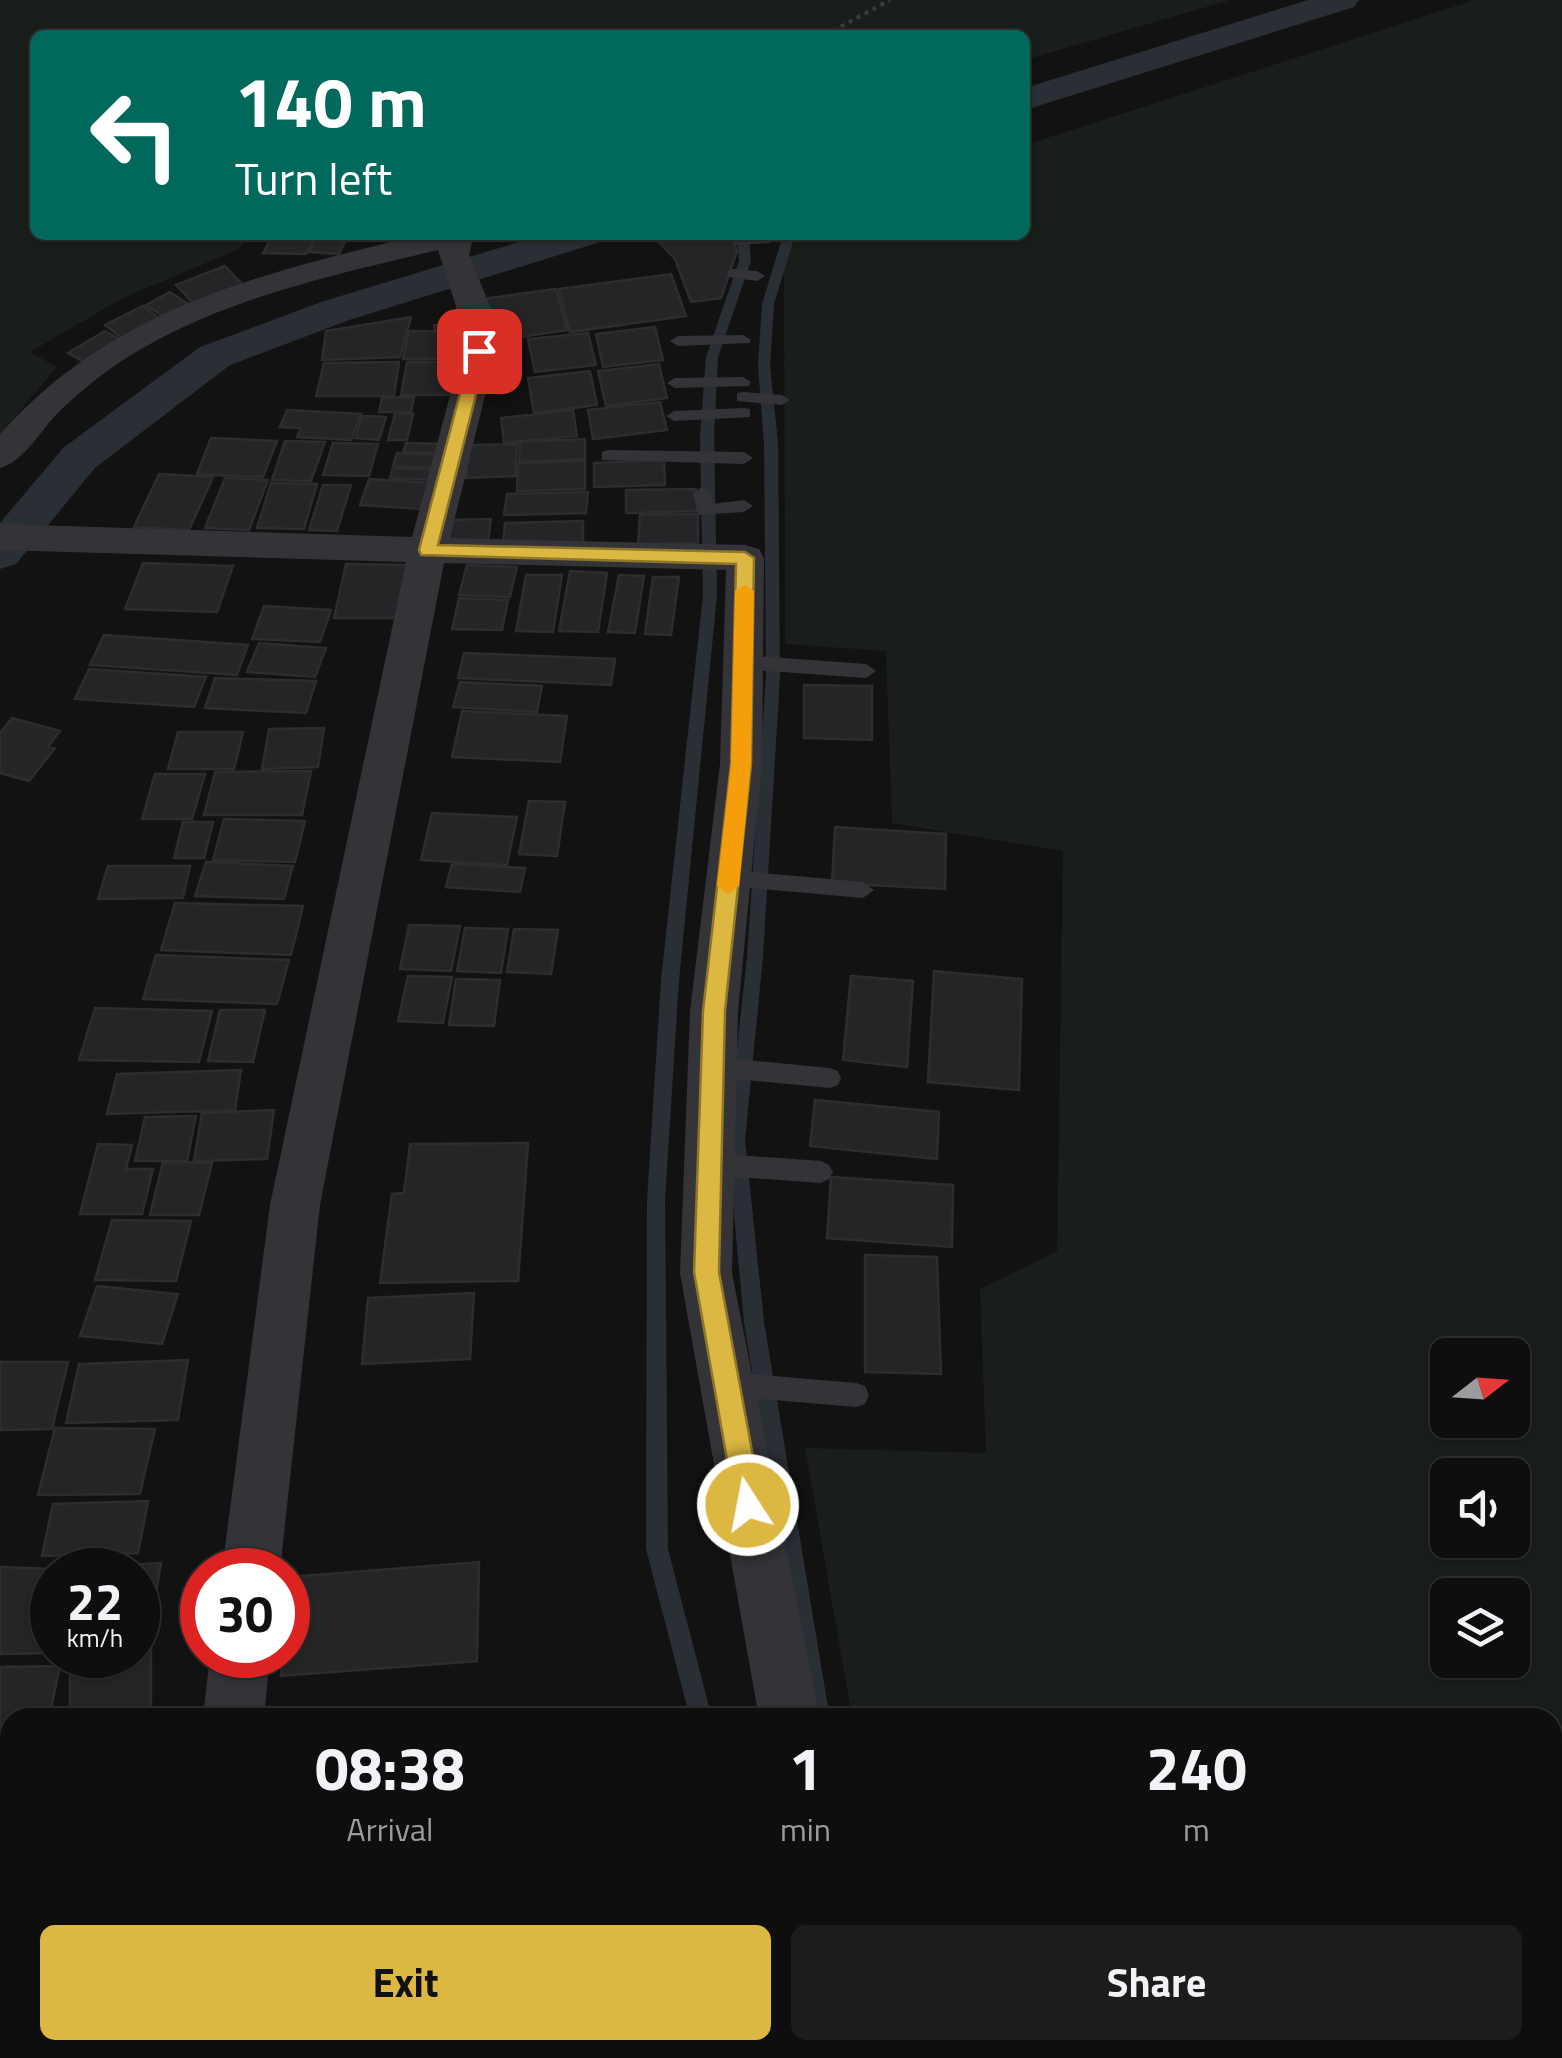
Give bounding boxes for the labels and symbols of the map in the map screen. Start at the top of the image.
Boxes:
pin [437,309,522,394]
north arrow [1430,1338,1530,1438]
position arrow [696,1453,800,1557]
speed limit sign: 30 [180,1548,310,1678]

